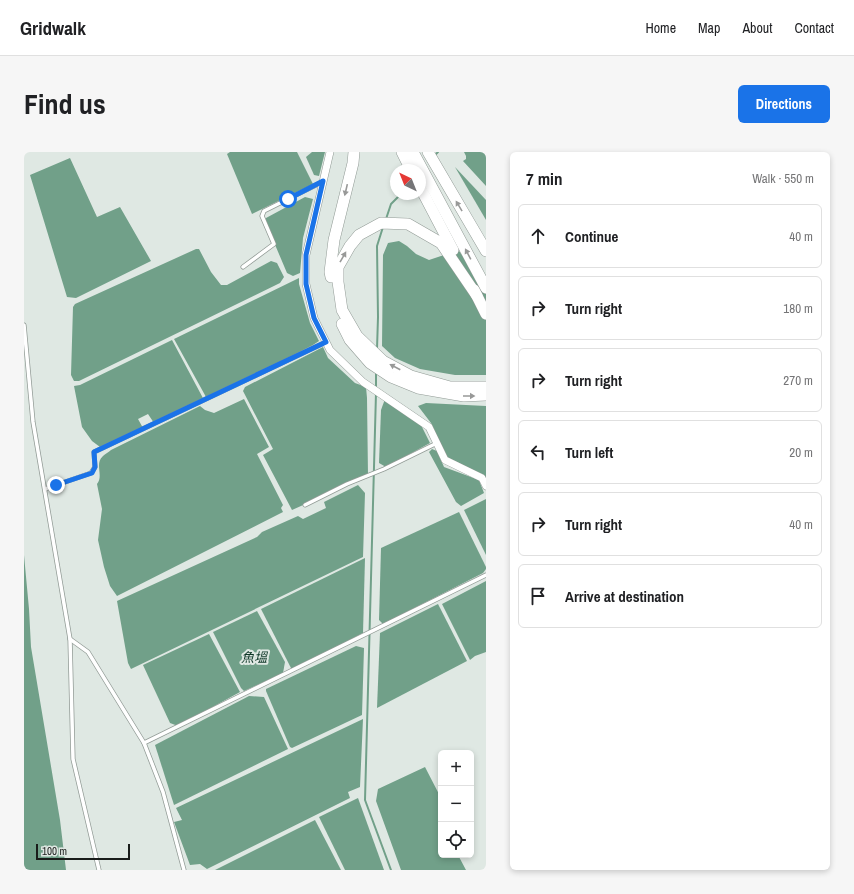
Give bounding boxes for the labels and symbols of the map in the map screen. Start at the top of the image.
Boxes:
north arrow [390,164,426,200]
one-way arrow [343,184,349,196]
route start [279,190,297,208]
one-way arrow [455,200,462,212]
one-way arrow [465,248,471,259]
one-way arrow [340,251,347,263]
one-way arrow [389,364,401,371]
one-way arrow [463,393,476,399]
route end [47,476,65,494]
water label: 魚塭 [241,649,269,666]
scale bar [36,842,130,861]

